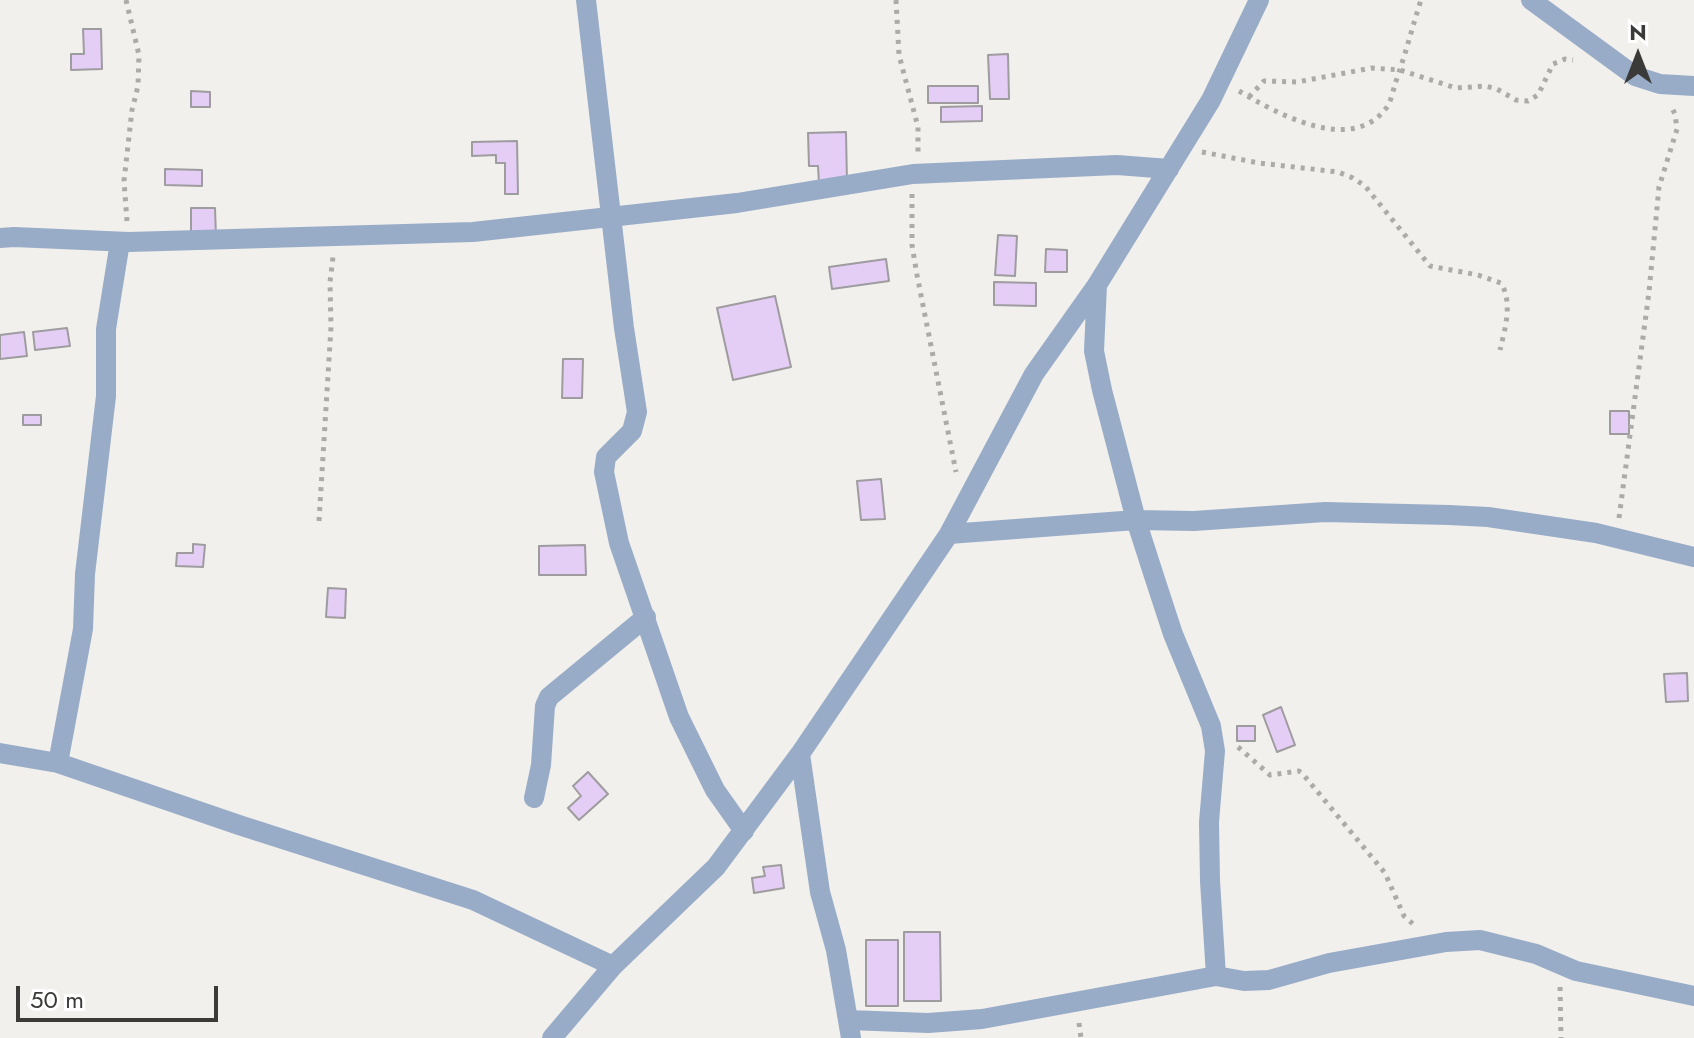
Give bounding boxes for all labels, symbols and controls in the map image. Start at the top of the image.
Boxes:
north arrow [1598,16,1678,96]
text: N [1629,16,1647,48]
scale bar [20,970,222,1020]
text: 50 m [30,982,84,1017]

